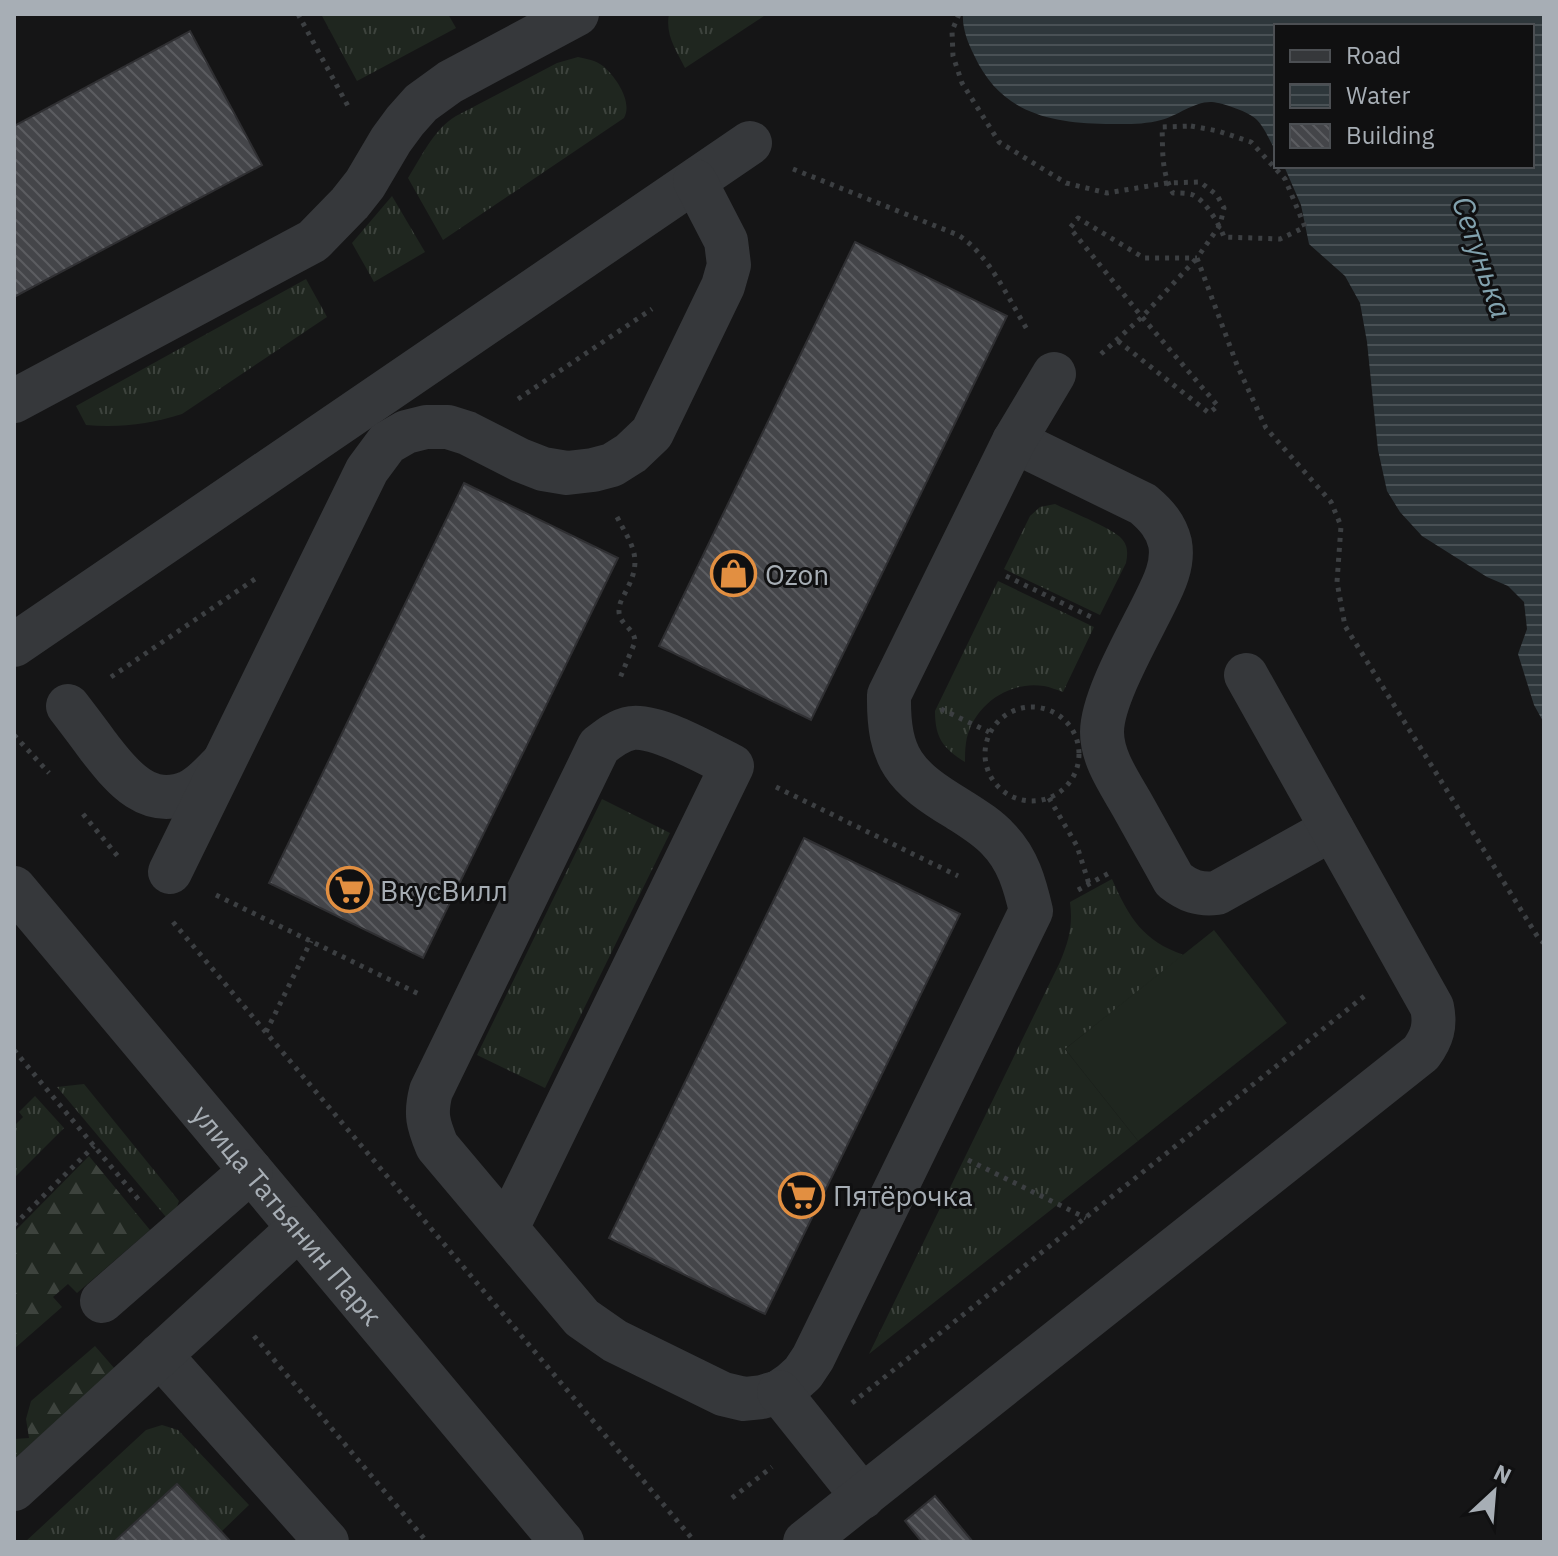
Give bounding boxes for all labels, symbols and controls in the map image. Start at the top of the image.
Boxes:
legend [1274,24,1534,168]
text: Road [1346,39,1401,71]
text: Water [1346,79,1410,111]
text: Building [1346,119,1434,151]
water label: Сетунька [1444,191,1522,323]
shop icon: Ozon [710,550,758,598]
place label: Ozon [765,556,829,593]
supermarket icon: ВкусВилл [325,866,373,914]
place label: ВкусВилл [380,872,508,909]
street label: улица Татьянин Парк [184,1096,391,1333]
supermarket icon: Пятёрочка [778,1171,826,1219]
place label: Пятёрочка [833,1177,973,1214]
north arrow [1454,1452,1534,1532]
text: N [1489,1457,1517,1490]

